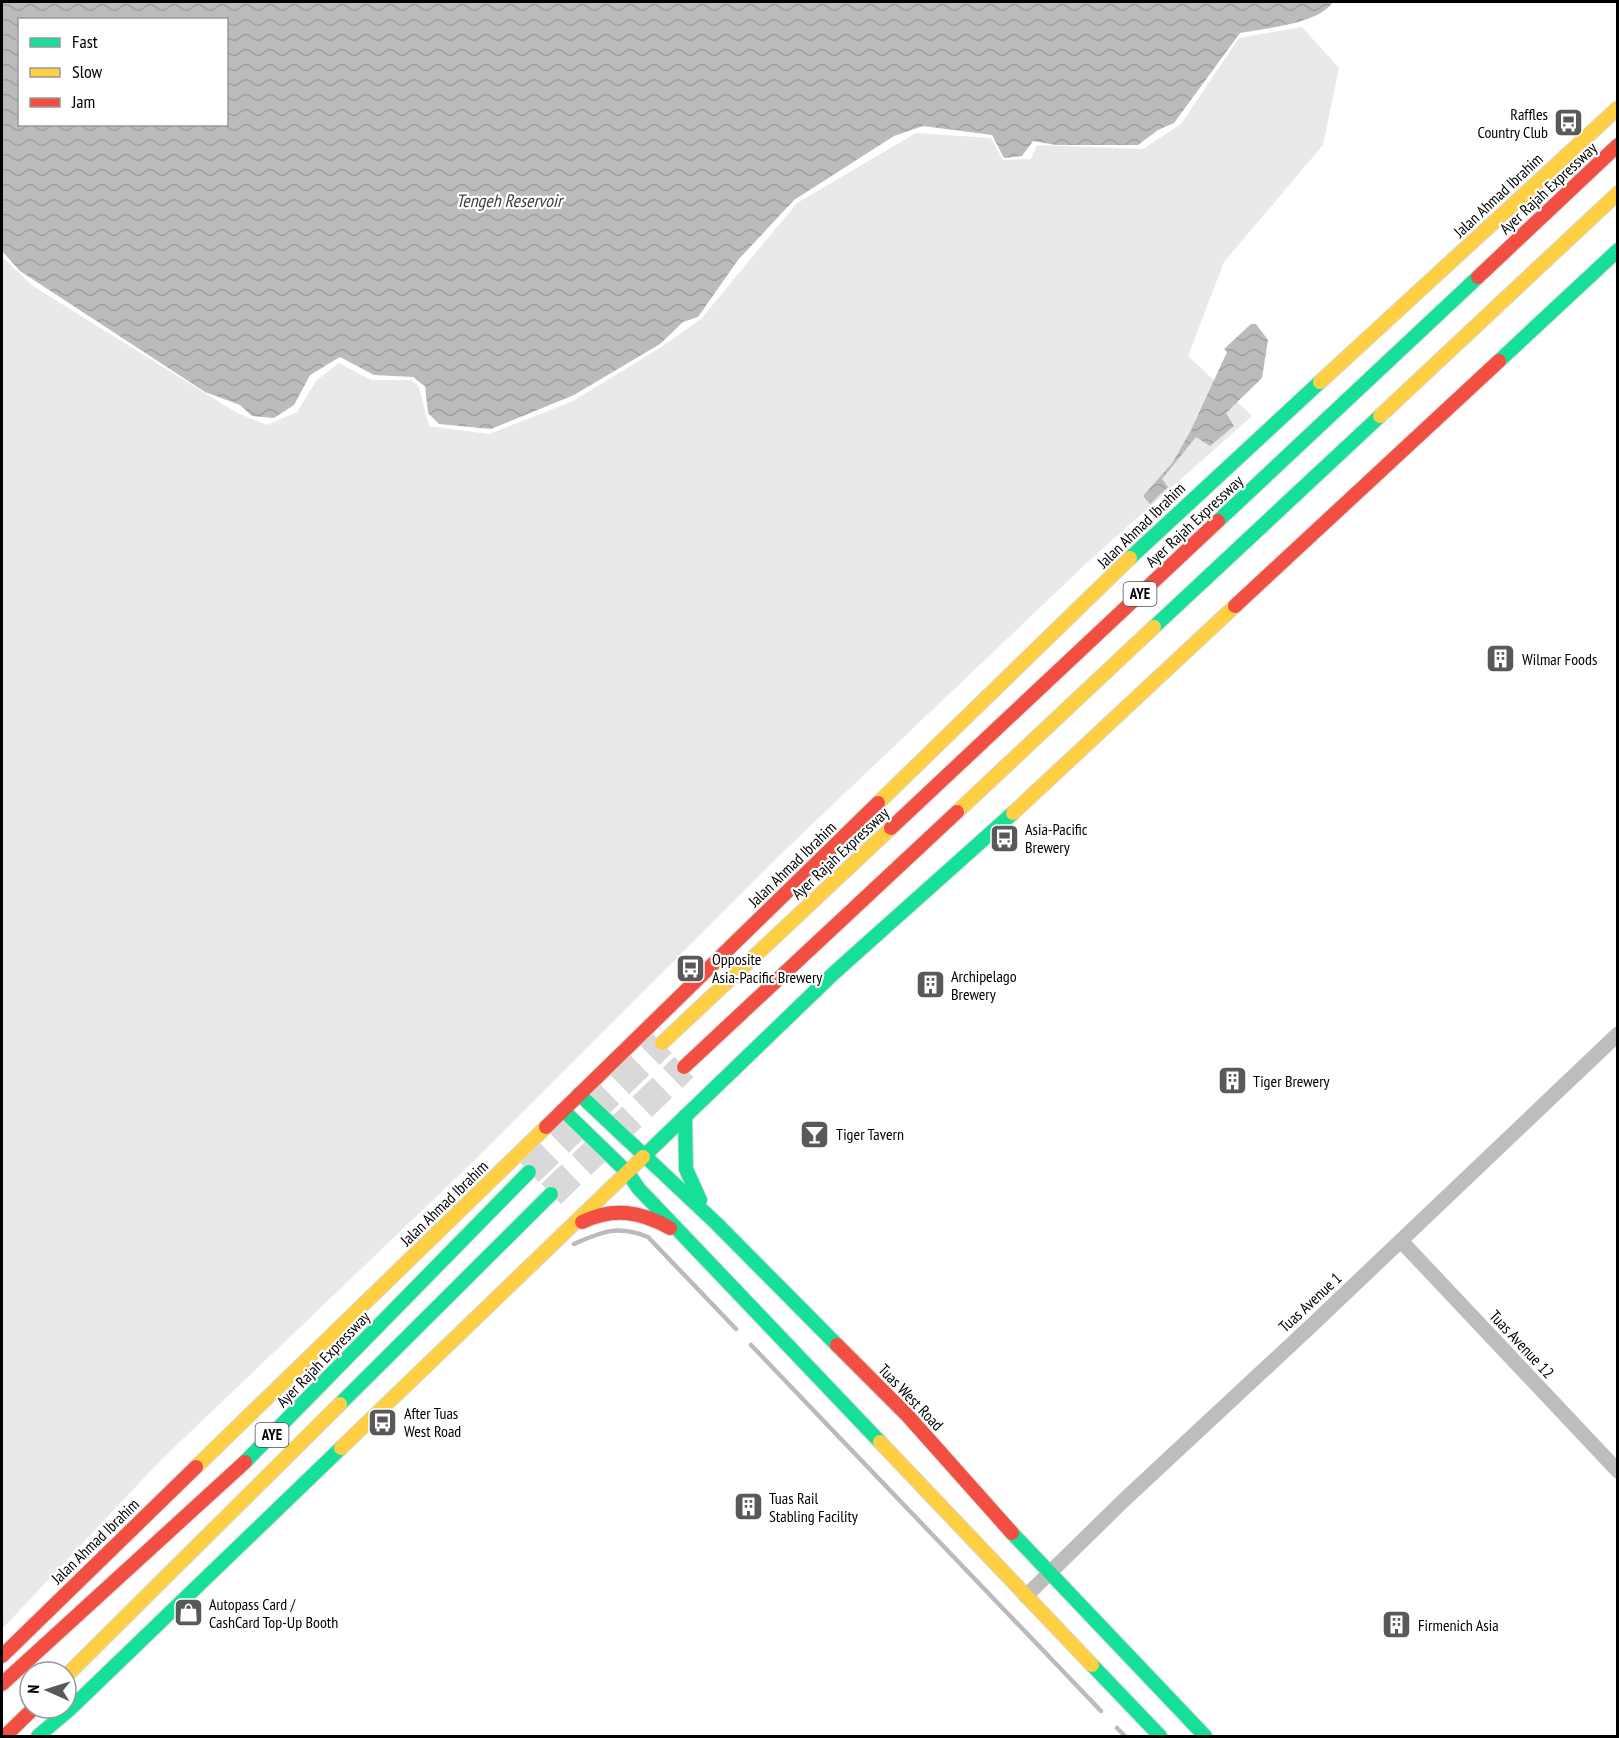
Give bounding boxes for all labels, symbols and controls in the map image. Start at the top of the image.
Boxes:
legend [18,18,228,126]
text: Fast [72,30,98,53]
text: Slow [72,60,103,83]
text: Jam [71,90,95,113]
place label: Raffles Country Club [1478,104,1548,142]
bus stop icon: Raffles Country Club [1553,107,1585,139]
street label: Ayer Rajah Expressway [1495,138,1601,238]
street label: Jalan Ahmad Ibrahim [1449,149,1547,242]
water label: Tengeh Reservoir [456,189,565,212]
street label: Ayer Rajah Expressway [1141,471,1247,571]
street label: Jalan Ahmad Ibrahim [1092,478,1189,573]
road number: AYE [1124,582,1156,606]
building icon: Wilmar Foods [1485,643,1517,675]
place label: Wilmar Foods [1522,649,1597,669]
street label: Ayer Rajah Expressway [787,803,893,903]
street label: Jalan Ahmad Ibrahim [743,817,840,912]
place label: Asia-Pacific Brewery [1025,819,1088,857]
bus stop icon: Asia-Pacific Brewery [988,822,1020,854]
place label: Opposite Asia-Pacific Brewery [712,949,822,987]
bus stop icon: Opposite Asia-Pacific Brewery [675,952,707,984]
place label: Archipelago Brewery [951,966,1017,1004]
building icon: Archipelago Brewery [914,969,946,1001]
building icon: Tiger Brewery [1216,1065,1248,1097]
place label: Tiger Brewery [1253,1071,1330,1091]
bar icon: Tiger Tavern [799,1118,831,1150]
place label: Tiger Tavern [836,1124,904,1144]
street label: Jalan Ahmad Ibrahim [395,1156,492,1251]
street label: Tuas Avenue 1 [1274,1268,1346,1336]
street label: Tuas Avenue 12 [1485,1306,1559,1382]
street label: Ayer Rajah Expressway [272,1307,374,1411]
street label: Tuas West Road [874,1359,948,1435]
place label: After Tuas West Road [404,1403,461,1441]
bus stop icon: After Tuas West Road [367,1406,399,1438]
road number: AYE [256,1423,288,1447]
place label: Tuas Rail Stabling Facility [769,1488,858,1526]
building icon: Tuas Rail Stabling Facility [732,1491,764,1523]
street label: Jalan Ahmad Ibrahim [46,1494,143,1589]
place label: Autopass Card / CashCard Top-Up Booth [209,1594,338,1632]
shop icon: Autopass Card / CashCard Top-Up Booth [172,1597,204,1629]
building icon: Firmenich Asia [1381,1609,1413,1641]
place label: Firmenich Asia [1418,1615,1499,1635]
north arrow [18,1660,78,1720]
text: N [23,1684,43,1694]

